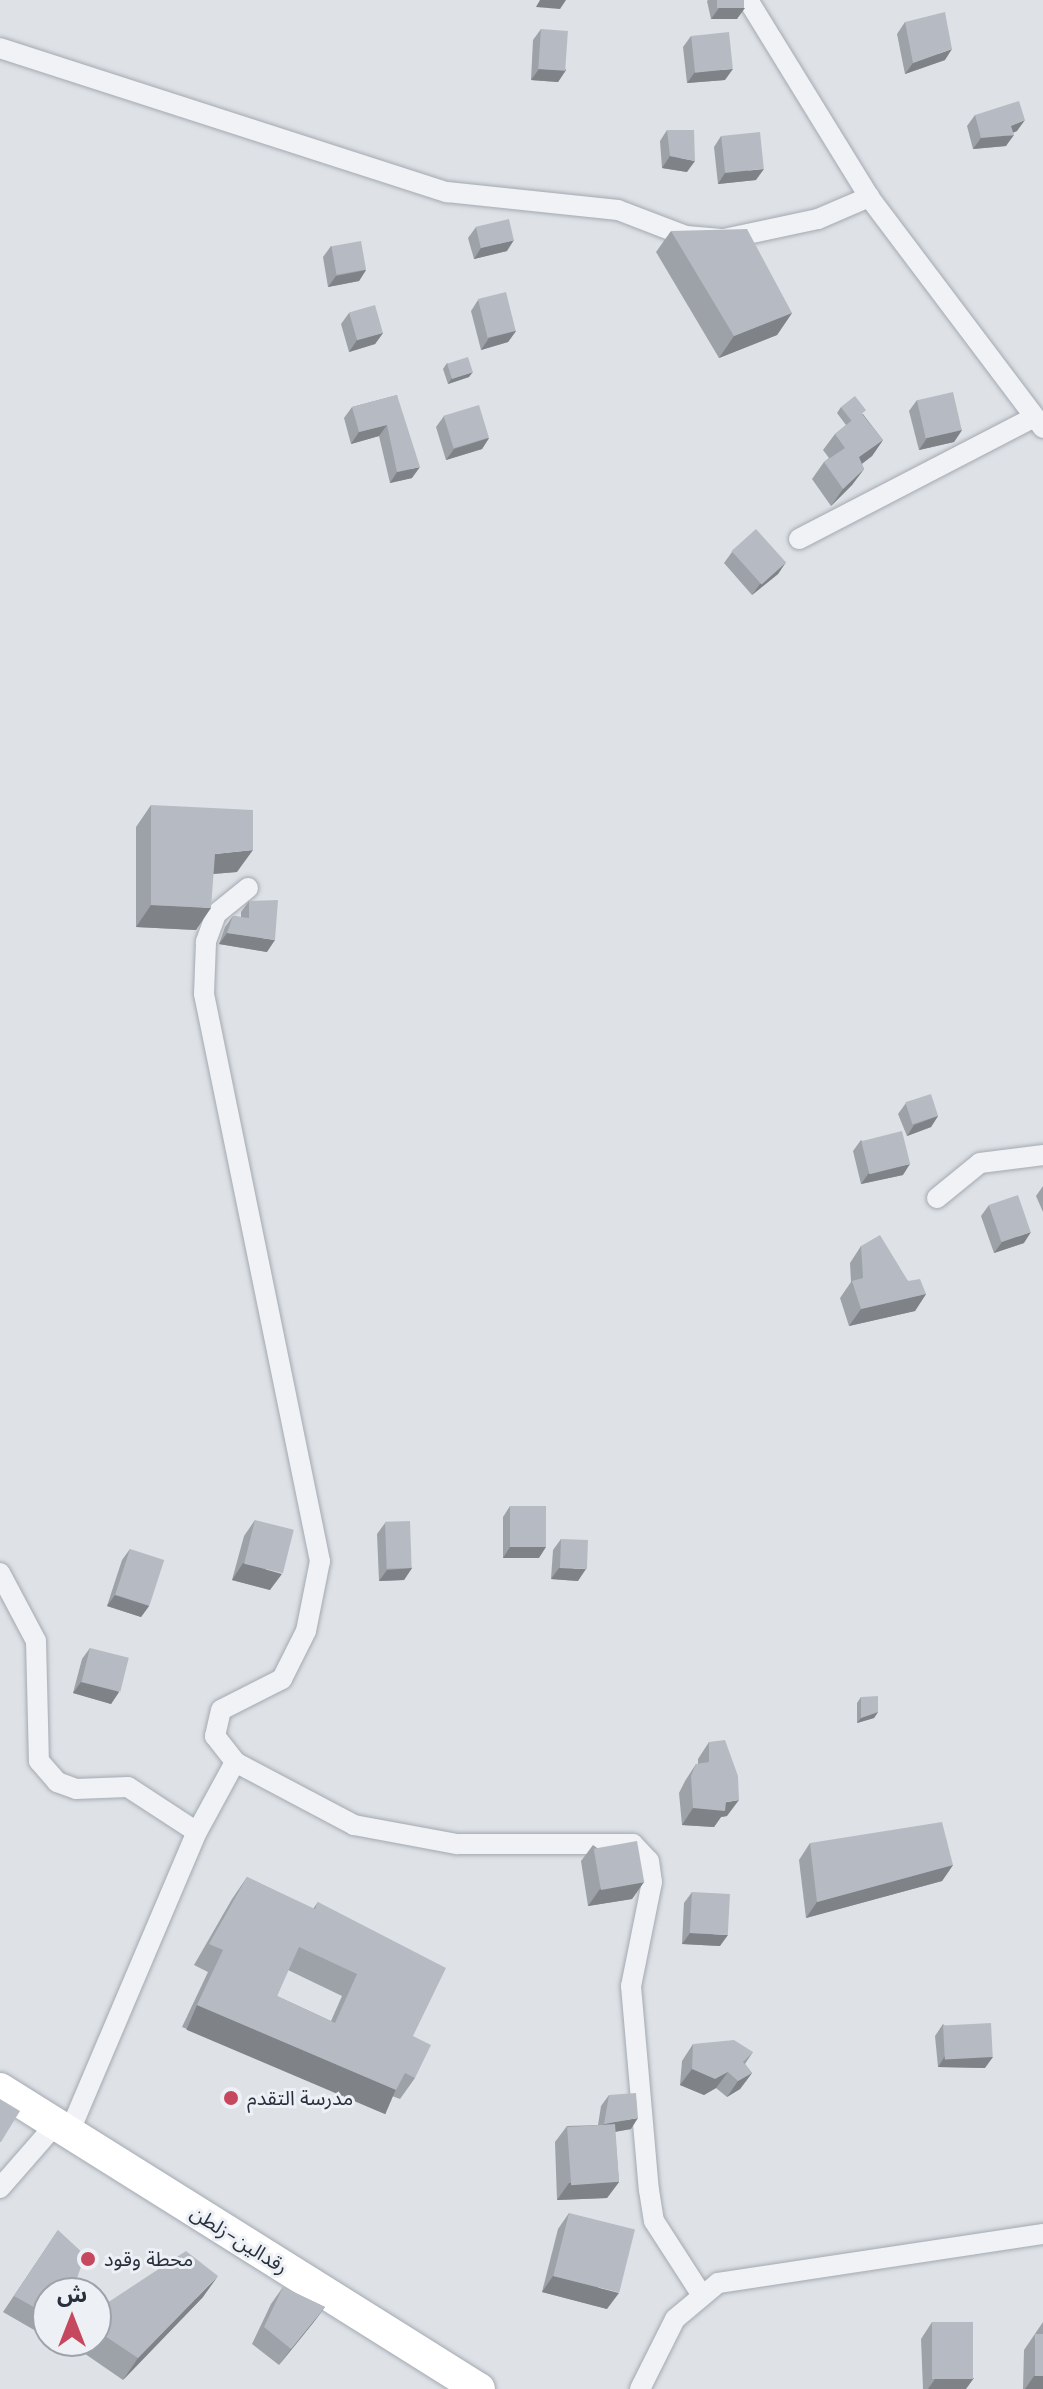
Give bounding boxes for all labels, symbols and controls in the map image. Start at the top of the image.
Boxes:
place label: مدرسة التقدم [247,2086,353,2110]
marker: مدرسة التقدم [222,2089,240,2107]
street label: رقدالين-زلطن [186,2201,292,2279]
place label: محطة وقود [104,2247,193,2271]
marker: محطة وقود [79,2250,97,2268]
north arrow [32,2277,112,2357]
text: ش [57,2280,87,2309]

